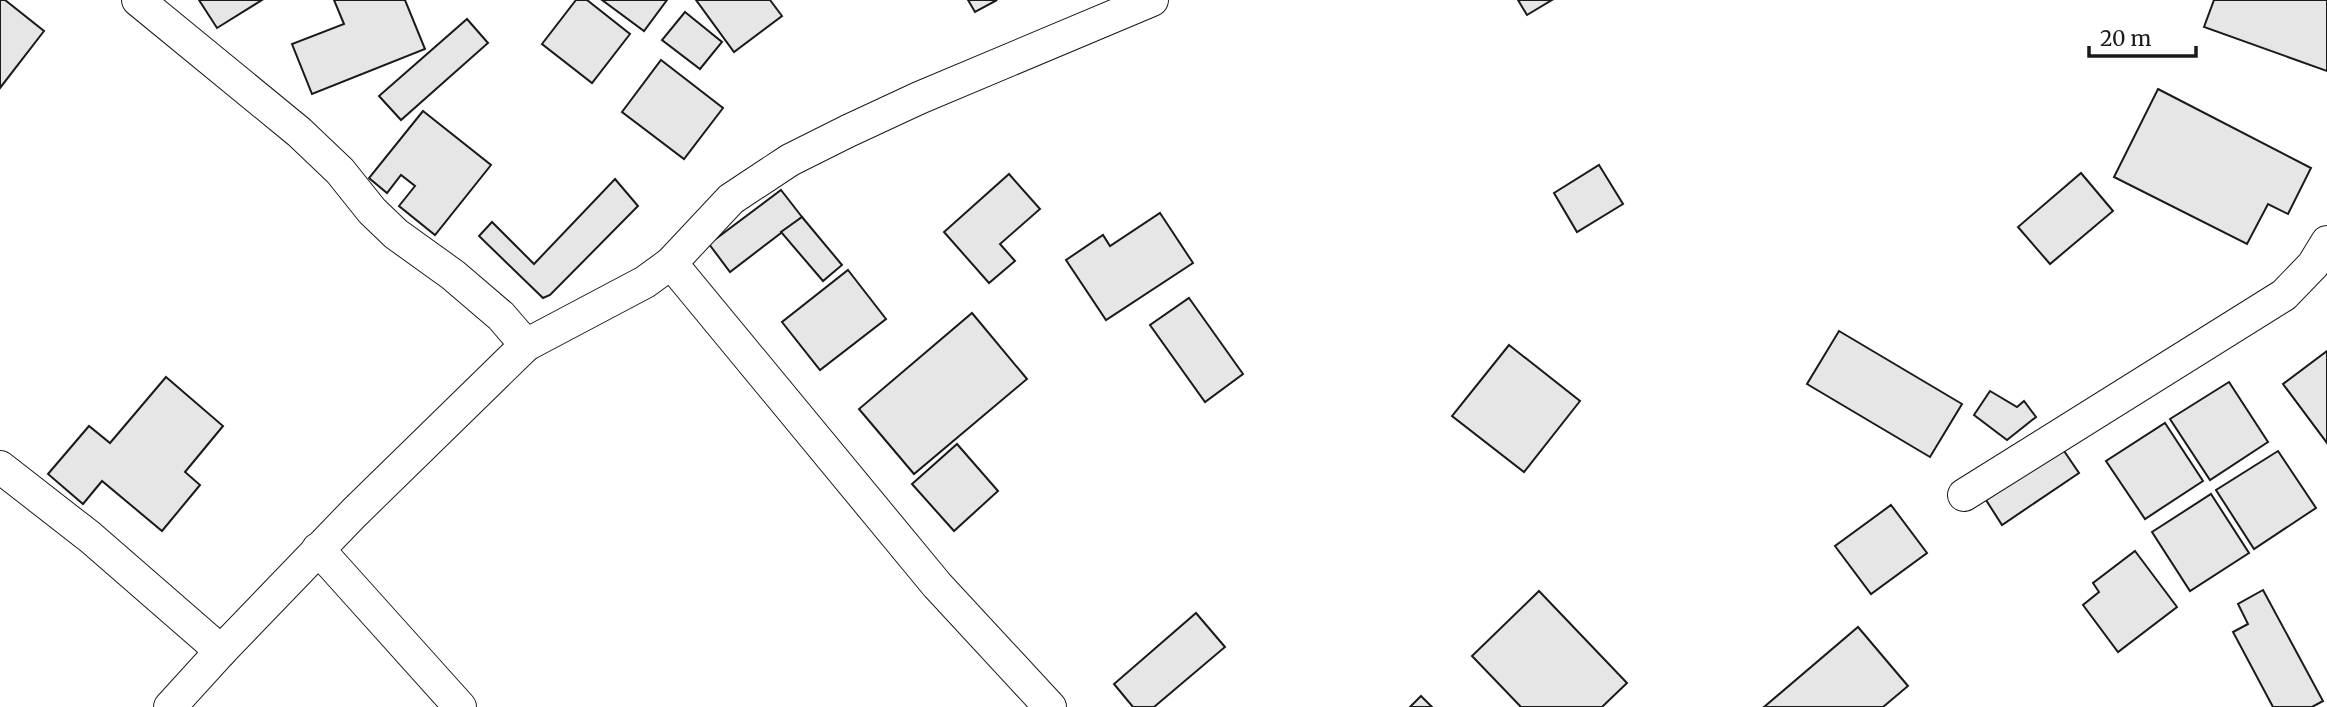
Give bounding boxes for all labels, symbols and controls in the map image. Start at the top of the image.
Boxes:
scale bar [2089,14,2196,58]
text: 20 m [2100,25,2152,52]

